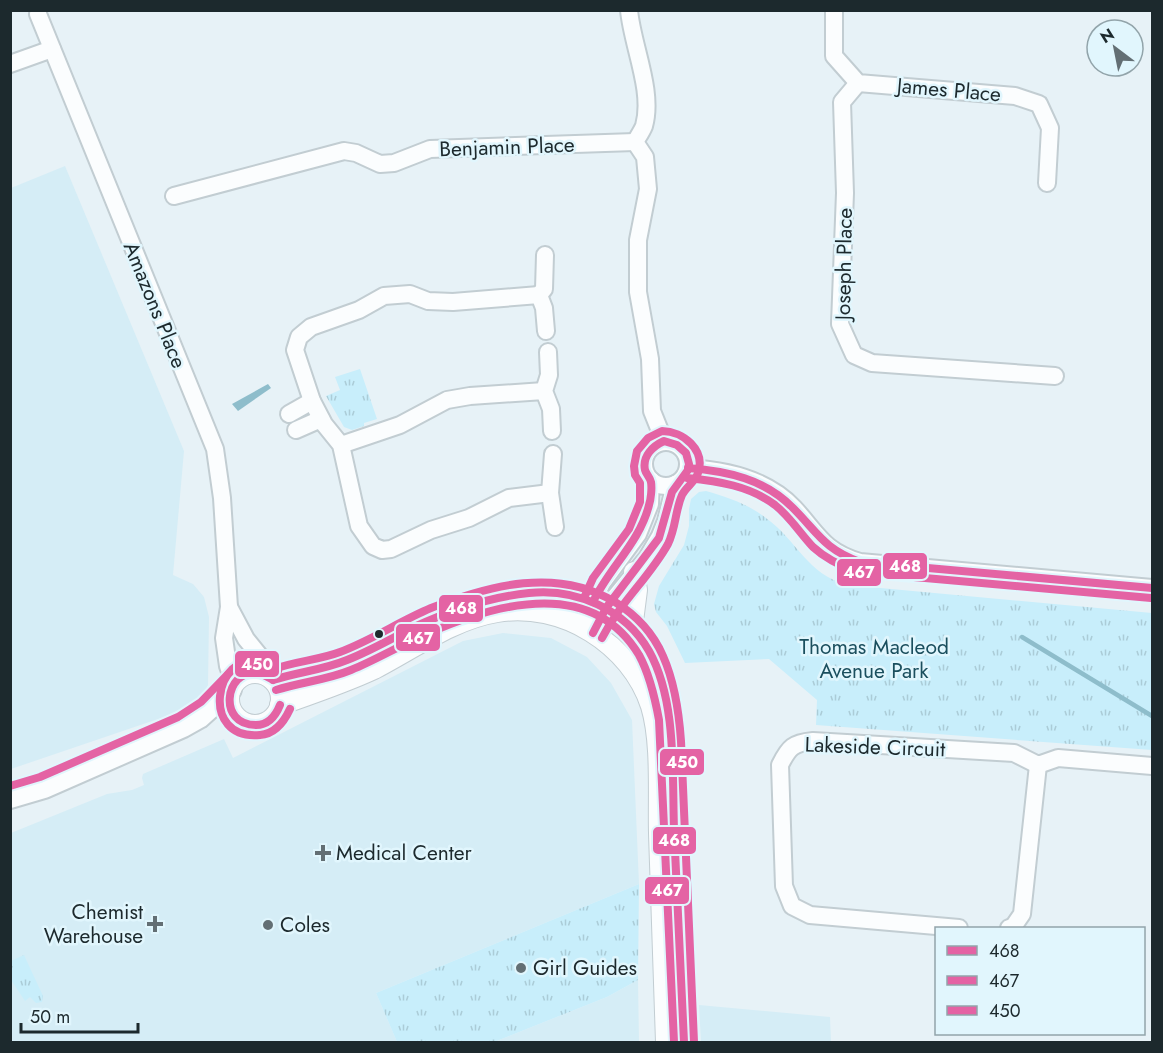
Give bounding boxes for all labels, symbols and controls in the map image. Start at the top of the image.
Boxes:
north arrow [1085,18,1145,78]
text: N [1096,23,1119,49]
street label: James Place [893,70,1002,110]
street label: Benjamin Place [439,130,575,164]
street label: Joseph Place [828,207,860,323]
street label: Amazons Place [116,237,194,373]
line badge: 468 [882,552,928,580]
text: 468 [889,555,921,578]
line badge: 467 [836,558,882,587]
text: 467 [843,561,875,584]
line badge: 468 [438,594,484,623]
text: 468 [445,597,477,620]
line badge: 467 [395,623,441,652]
text: 467 [402,627,434,650]
unlabelled marker [373,628,385,640]
park label: Thomas Macleod Avenue Park [799,632,949,686]
line badge: 450 [234,650,280,678]
text: 450 [241,653,273,676]
street label: Lakeside Circuit [804,730,946,764]
line badge: 450 [659,748,705,776]
text: 450 [666,751,698,774]
line badge: 468 [652,826,697,855]
text: 468 [658,829,690,852]
place label: Medical Center [336,838,473,868]
marker: Medical Center [314,844,332,862]
line badge: 467 [644,876,690,905]
text: 467 [651,879,683,902]
place label: Chemist Warehouse [44,897,143,951]
place label: Coles [280,910,330,940]
marker: Chemist Warehouse [148,917,162,931]
marker: Coles [261,918,275,932]
legend [935,927,1145,1035]
text: 468 [989,938,1020,964]
place label: Girl Guides [533,953,637,983]
marker: Girl Guides [514,961,528,975]
text: 467 [989,968,1020,994]
scale bar [21,996,138,1034]
text: 450 [989,998,1021,1024]
text: 50 m [30,1004,70,1030]

